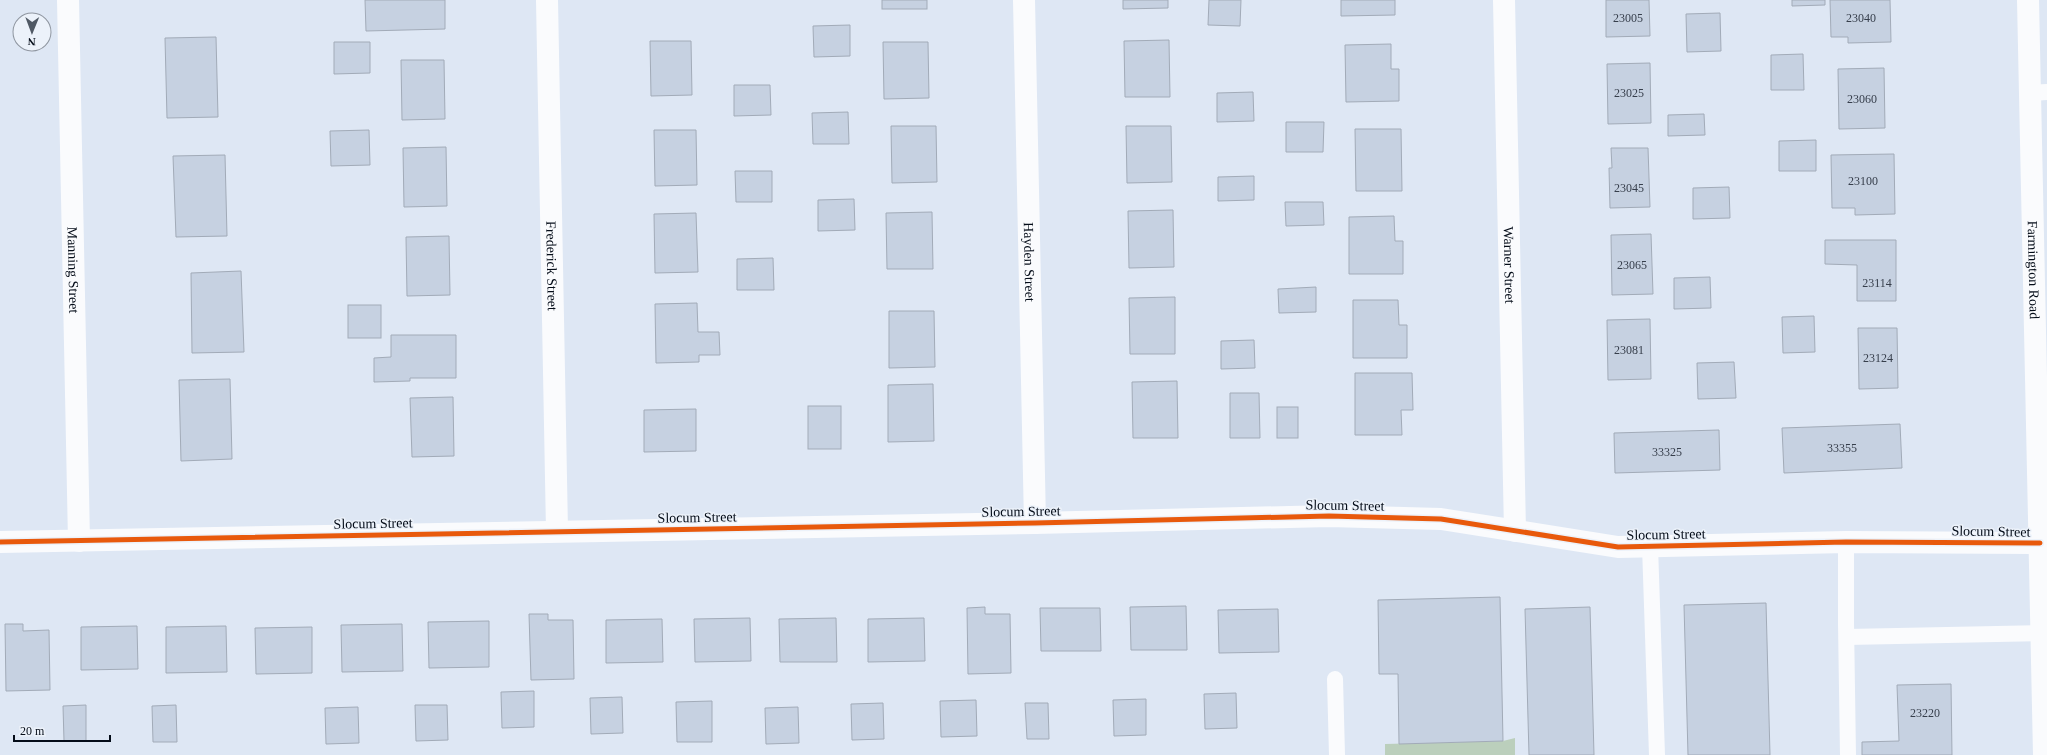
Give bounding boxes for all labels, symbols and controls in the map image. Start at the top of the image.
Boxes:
house number: 23005 [1613,11,1643,25]
house number: 23040 [1846,11,1876,25]
north arrow [12,12,52,52]
text: N [28,36,36,48]
house number: 23025 [1614,86,1644,100]
house number: 23060 [1847,92,1877,106]
house number: 23100 [1848,174,1878,188]
house number: 23045 [1614,181,1644,195]
street label: Frederick Street [543,221,560,311]
street label: Farmington Road [2025,221,2042,319]
street label: Hayden Street [1021,222,1037,302]
street label: Manning Street [65,226,81,314]
street label: Warner Street [1501,226,1517,304]
house number: 23065 [1617,258,1647,272]
house number: 23114 [1862,276,1892,290]
house number: 23081 [1614,343,1644,357]
house number: 23124 [1863,351,1893,365]
house number: 33355 [1827,441,1857,455]
house number: 33325 [1652,445,1682,459]
street label: Slocum Street [1305,497,1385,514]
street label: Slocum Street [981,503,1061,520]
street label: Slocum Street [657,509,737,526]
street label: Slocum Street [333,515,413,532]
street label: Slocum Street [1951,523,2031,540]
street label: Slocum Street [1626,526,1706,543]
house number: 23220 [1910,706,1940,720]
scale bar [14,717,110,743]
text: 20 m [20,724,45,738]

